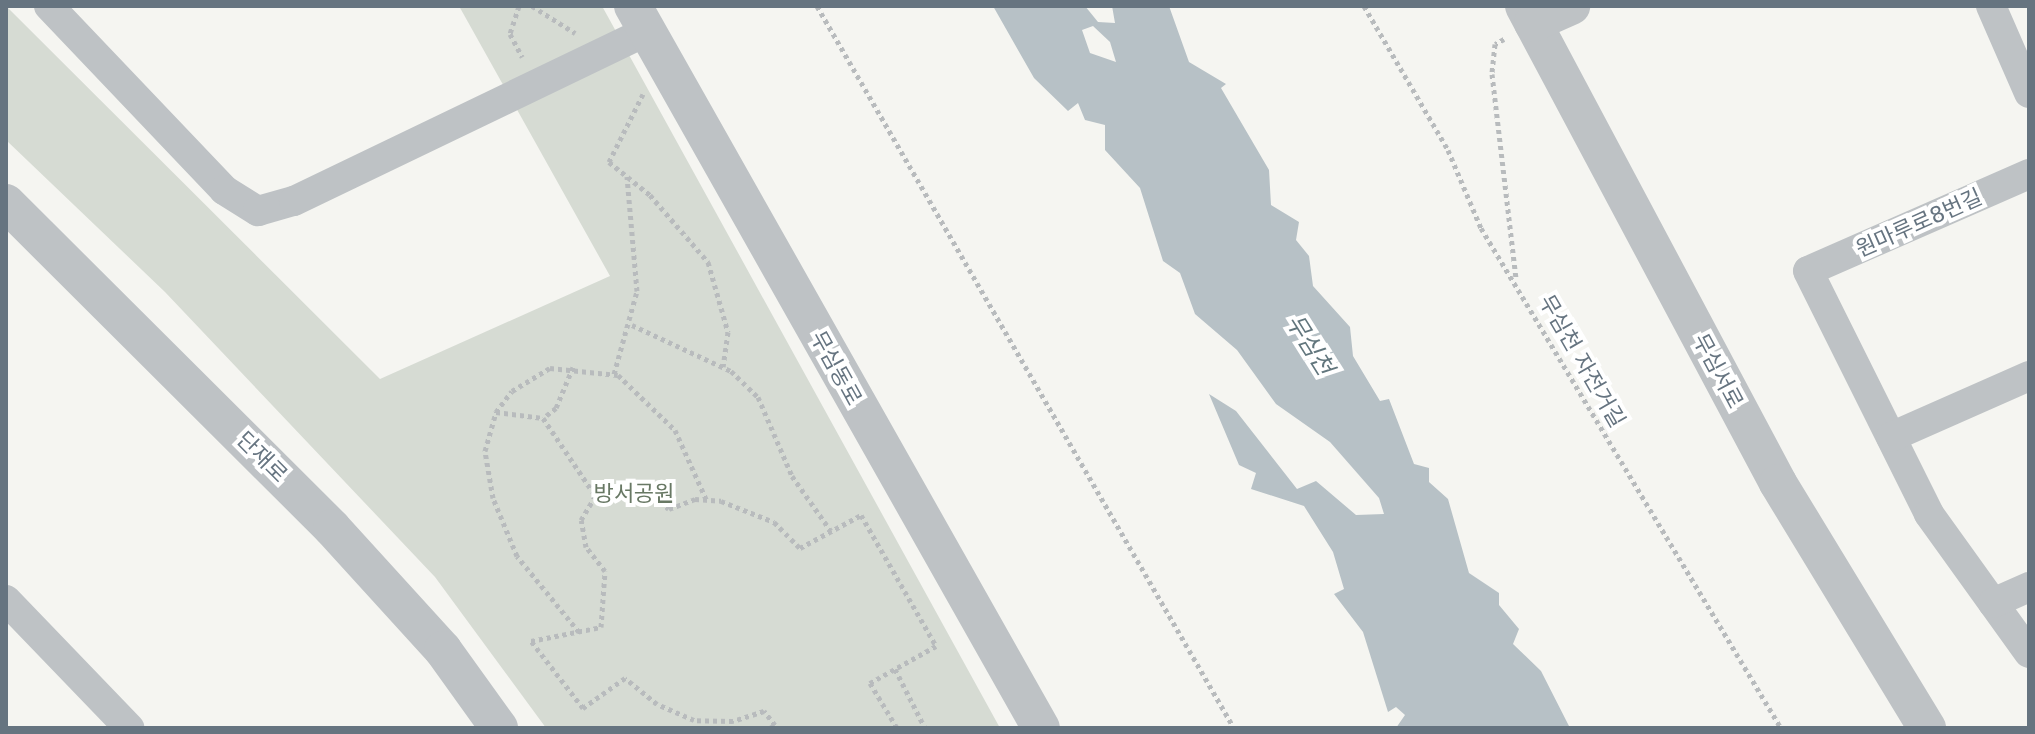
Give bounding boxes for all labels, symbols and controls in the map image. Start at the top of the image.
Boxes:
street label: 원마루로8번길 [1852,183,1986,263]
street label: 무심천 자전거길 [1533,290,1631,432]
water label: 무심천 [1279,309,1339,381]
street label: 무심동로 [805,326,867,410]
street label: 무심서로 [1687,329,1749,413]
street label: 단재로 [231,426,293,488]
park label: 방서공원 [594,481,674,507]

